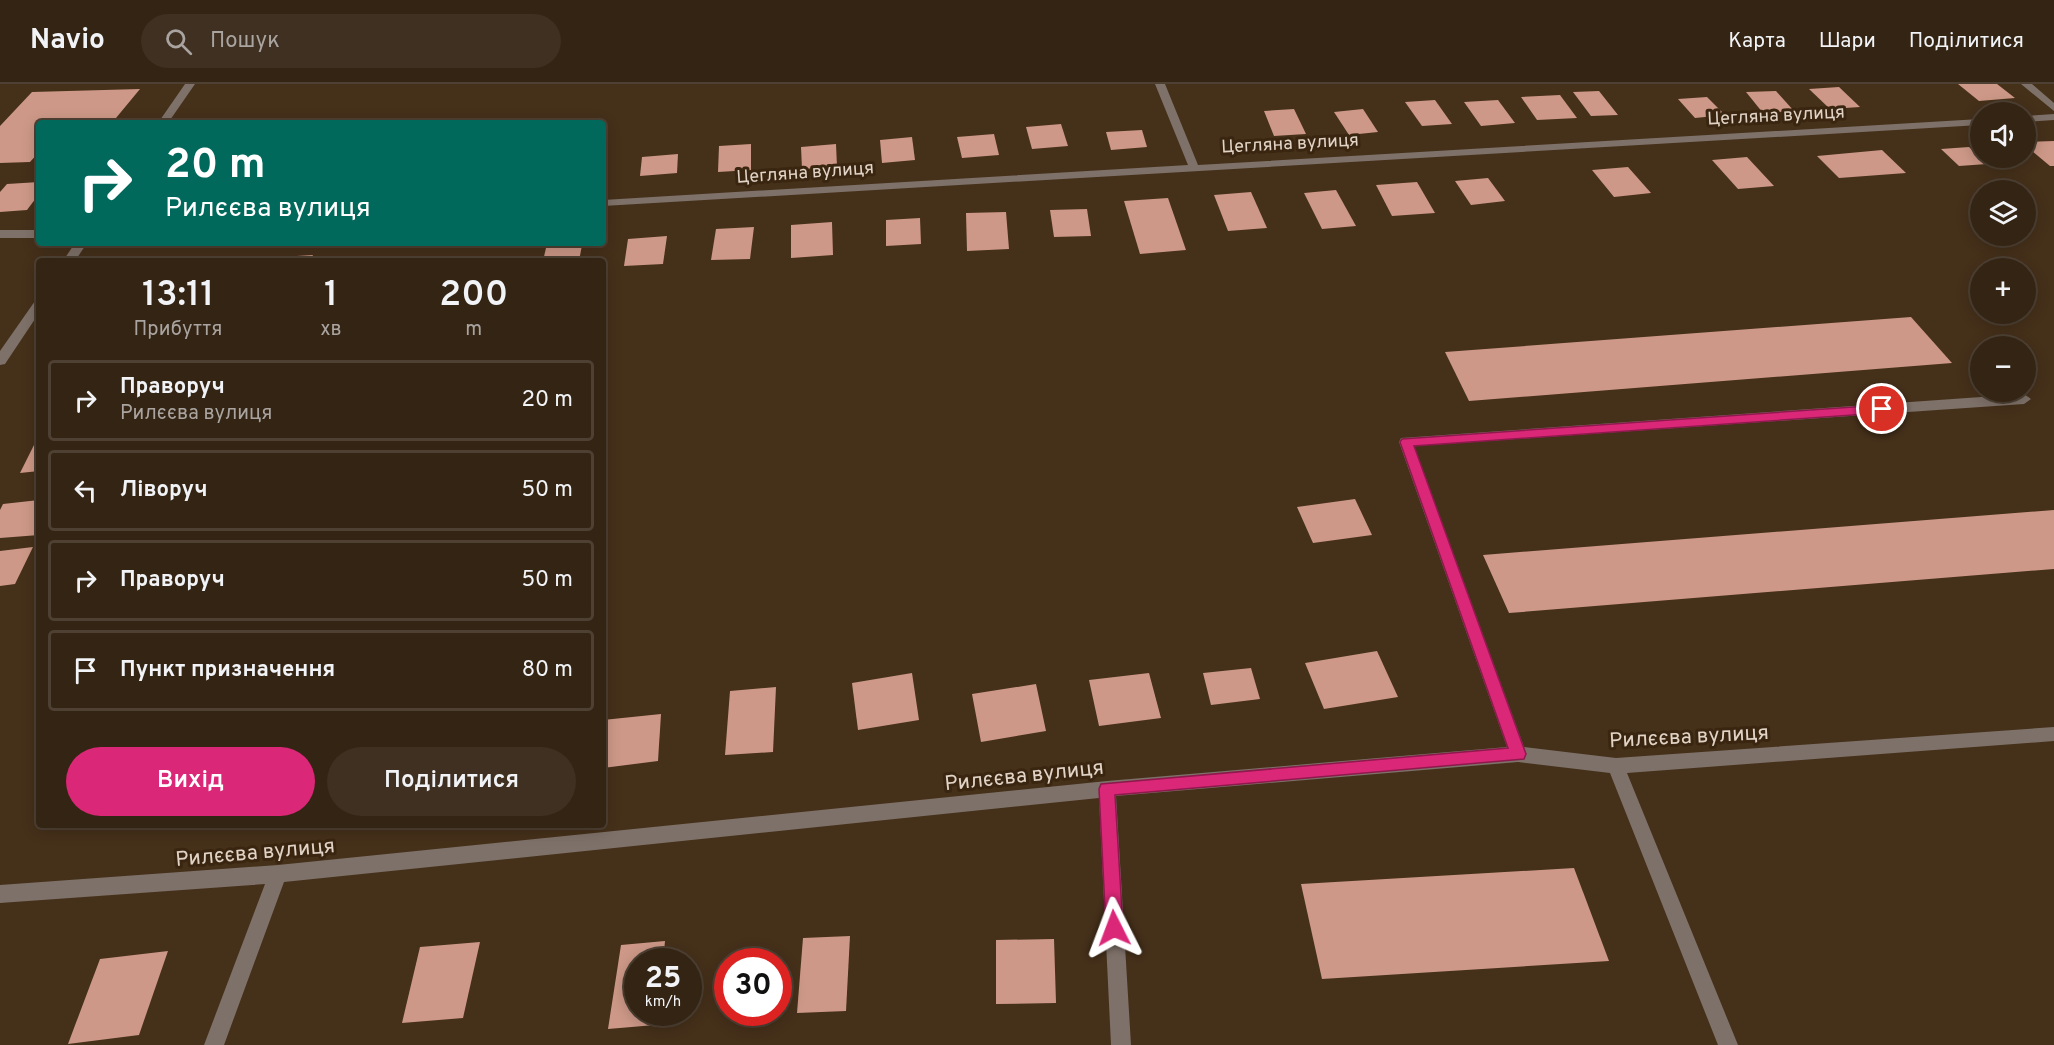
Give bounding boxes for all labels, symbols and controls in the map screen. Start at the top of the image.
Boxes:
search box [141,14,561,68]
text: Navio [30,23,105,59]
icon: search [162,25,195,58]
text: Пошук [210,28,280,55]
text: Карта [1728,28,1786,55]
text: Шари [1819,28,1876,55]
text: Поділитися [1909,28,2024,55]
street label: Цегляна вулиця [1707,101,1846,132]
map controls [1970,102,2036,402]
button: sound [1970,102,2036,168]
street label: Цегляна вулиця [1221,129,1360,160]
text: 20 m [165,140,266,193]
icon: right [66,144,144,222]
street label: Цегляна вулиця [736,157,875,190]
button: layers [1970,180,2036,246]
text: Рилєєва вулиця [165,192,371,226]
button: + [1970,258,2036,324]
text: 13:11 [142,273,214,319]
text: 1 [324,273,338,319]
text: 200 [439,273,508,319]
text: Прибуття [134,317,223,343]
text: хв [320,317,342,343]
text: m [465,317,482,343]
button: − [1970,336,2036,402]
text: Праворуч [120,374,225,401]
pin [1856,383,1907,434]
icon: right [69,384,102,417]
text: 20 m [522,387,573,414]
icon: arrive [1865,392,1898,425]
text: Рилєєва вулиця [120,401,272,427]
icon: left [69,474,102,507]
text: Ліворуч [120,477,208,504]
text: 50 m [521,477,573,504]
icon: right [69,564,102,597]
text: Праворуч [120,567,225,594]
text: 50 m [521,567,573,594]
icon: arrive [69,654,102,687]
text: Пункт призначення [120,657,335,684]
text: 80 m [522,657,573,684]
street label: Рилєєва вулиця [1608,720,1770,755]
button: Вихід [66,747,315,816]
button: Поділитися [327,747,576,816]
street label: Рилєєва вулиця [943,755,1105,798]
street label: Рилєєва вулиця [174,833,336,874]
position arrow [1082,896,1146,960]
speed limit sign: 30 [714,948,792,1026]
text: 25 [645,961,681,998]
text: km/h [645,993,681,1012]

